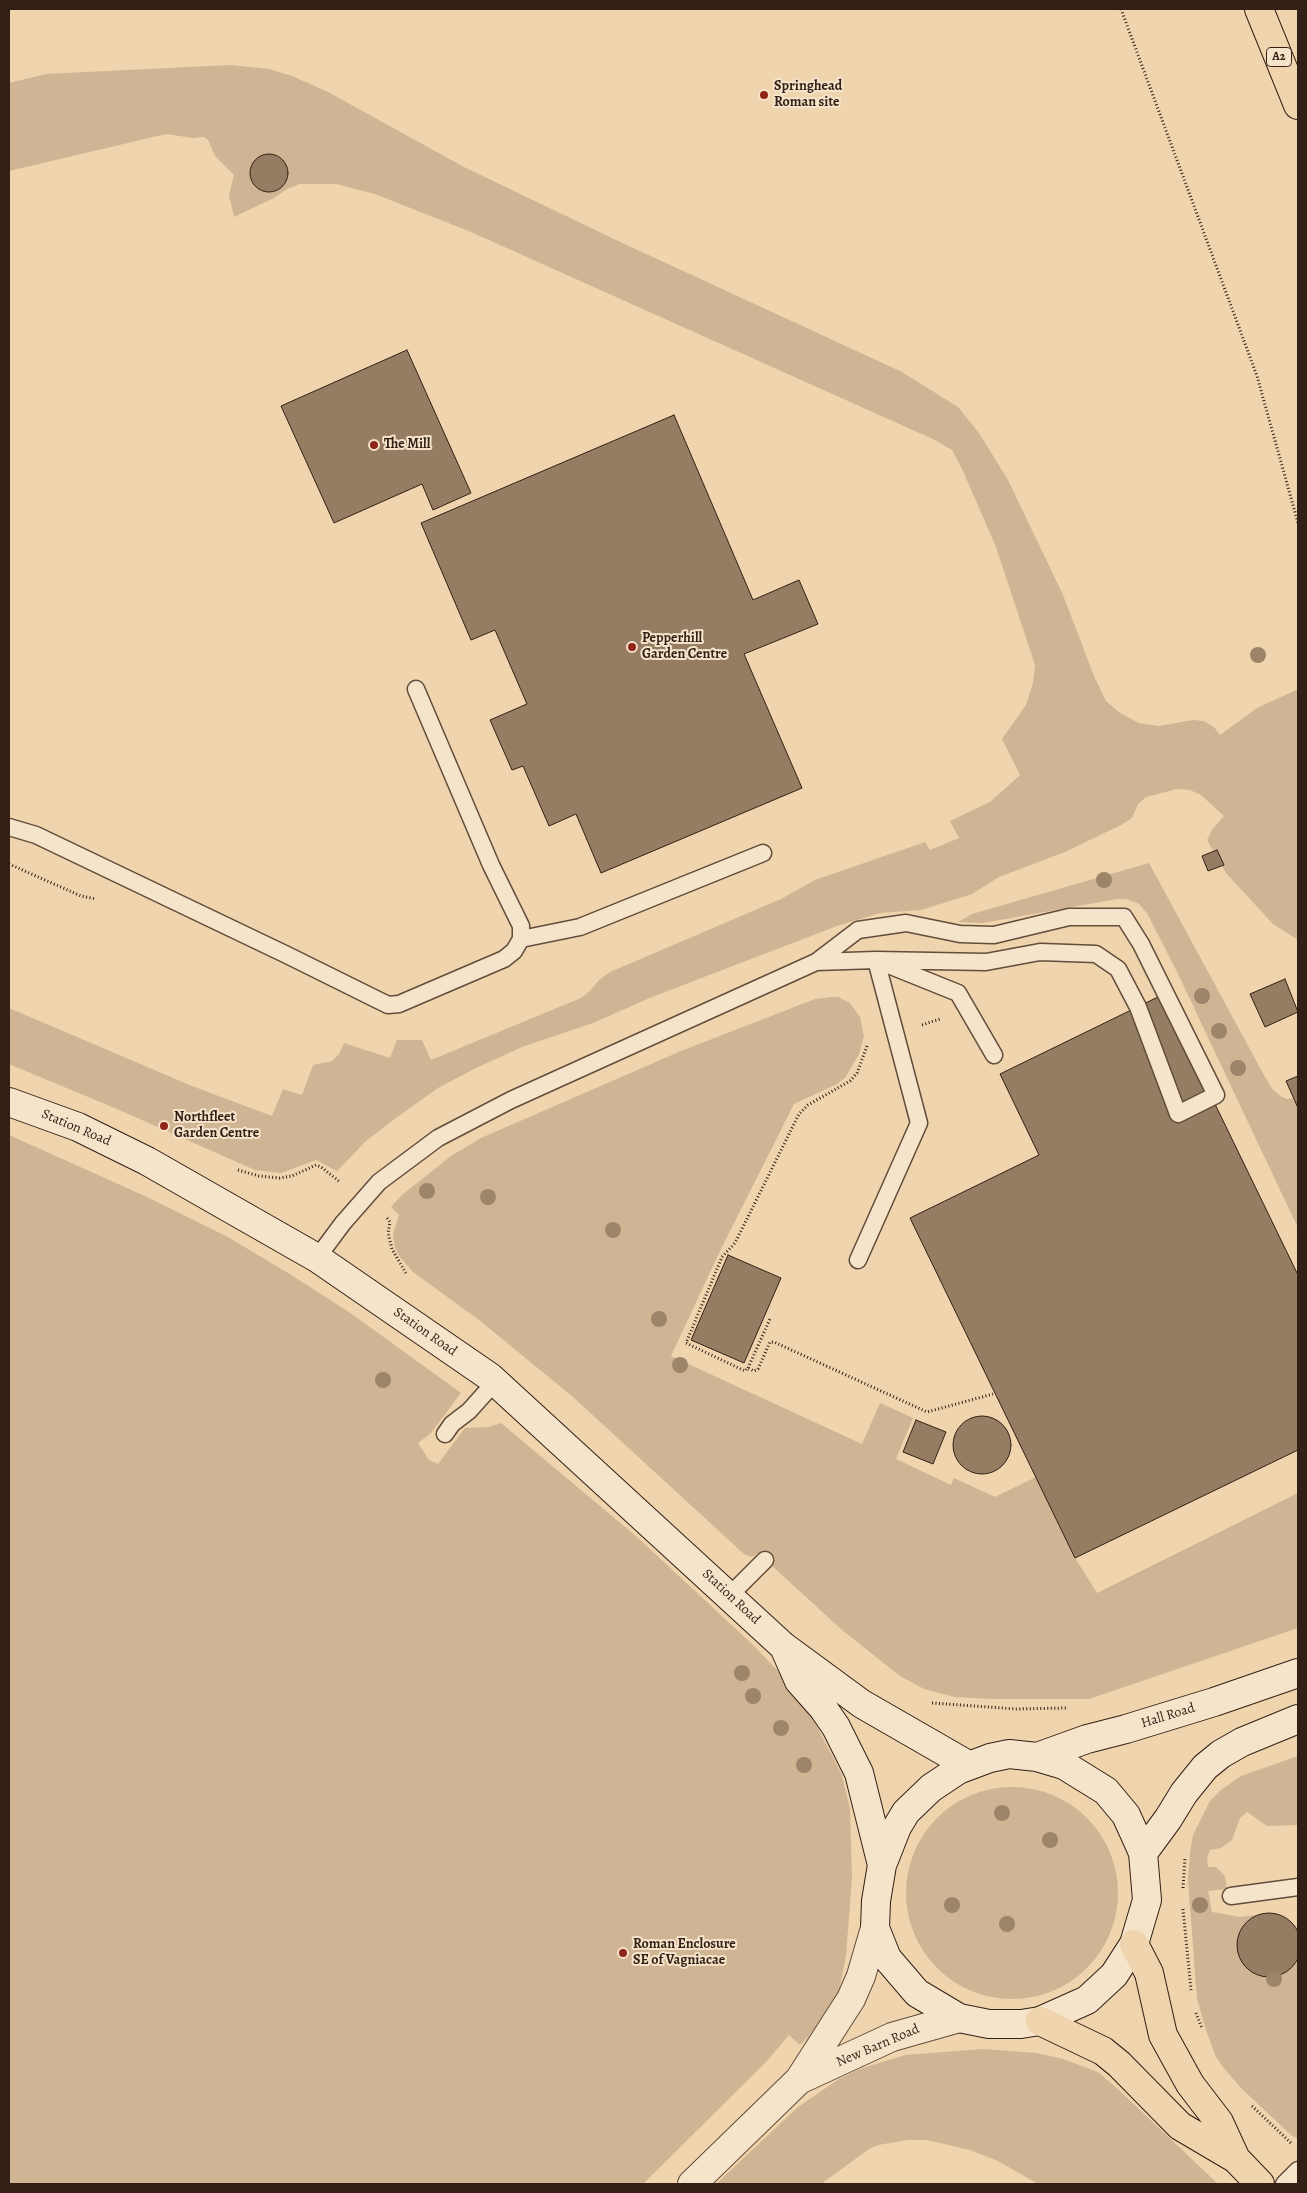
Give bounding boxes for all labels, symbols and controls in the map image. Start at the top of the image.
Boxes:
road number: A2 [1266,48,1292,66]
place label: Springhead Roman site [774,79,842,111]
marker: Springhead Roman site [758,89,770,101]
place label: The Mill [384,437,430,453]
marker: The Mill [368,439,380,451]
place label: Pepperhill Garden Centre [642,631,727,664]
marker: Pepperhill Garden Centre [626,641,638,653]
street label: Station Road [39,1106,113,1150]
place label: Northfleet Garden Centre [174,1110,259,1142]
marker: Northfleet Garden Centre [158,1120,170,1132]
street label: Station Road [390,1304,460,1360]
street label: Station Road [698,1566,764,1628]
street label: Hall Road [1139,1700,1197,1732]
place label: Roman Enclosure SE of Vagniacae [633,1937,736,1970]
marker: Roman Enclosure SE of Vagniacae [617,1947,629,1959]
street label: New Barn Road [834,2021,922,2071]

